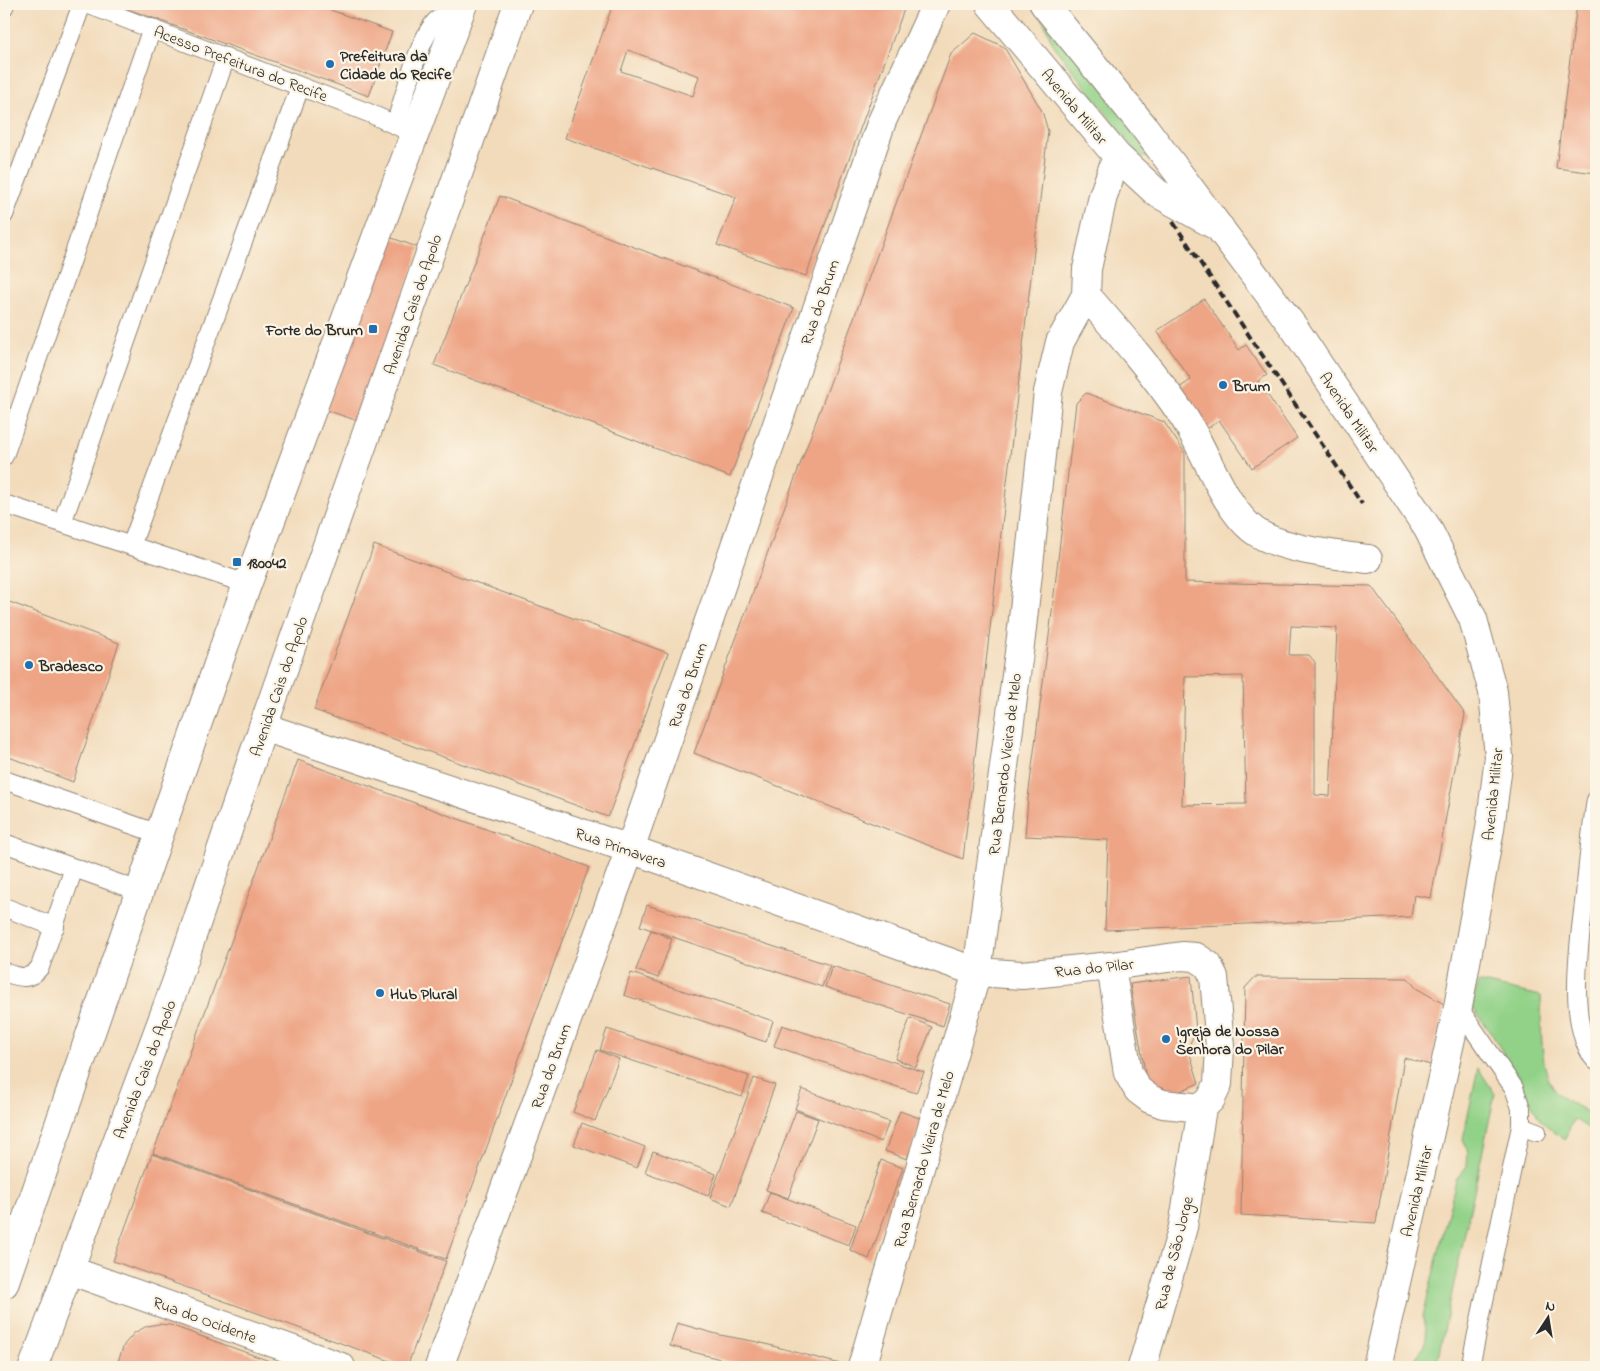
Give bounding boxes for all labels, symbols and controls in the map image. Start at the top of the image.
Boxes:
street label: Acesso Prefeitura do Recife [150,21,332,109]
place label: Prefeitura da Cidade do Recife [340,45,452,87]
marker: Prefeitura da Cidade do Recife [324,58,336,70]
street label: Avenida Militar [1034,64,1113,151]
street label: Avenida Cais do Apolo [379,231,449,378]
street label: Rua do Brum [795,257,847,349]
place label: Forte do Brum [265,319,364,343]
marker: Forte do Brum [367,323,379,335]
street label: Avenida Militar [1312,368,1384,459]
place label: Brum [1232,375,1271,399]
marker: Brum [1217,379,1229,391]
place label: 180042 [247,552,287,576]
marker: 180042 [231,556,243,568]
street label: Avenida Cais do Apolo [245,613,315,760]
street label: Rua do Brum [663,640,715,732]
place label: Bradesco [38,655,103,679]
marker: Bradesco [23,659,35,671]
street label: Rua Bernardo Vieira de Melo [983,672,1029,857]
street label: Avenida Militar [1477,747,1511,842]
street label: Rua Primavera [571,822,669,876]
street label: Rua do Pilar [1053,953,1135,985]
place label: Hub Plural [390,983,458,1007]
marker: Hub Plural [374,987,386,999]
street label: Avenida Cais do Apolo [108,997,183,1143]
place label: Igreja de Nossa Senhora do Pilar [1176,1020,1285,1062]
street label: Rua do Brum [525,1021,578,1113]
marker: Igreja de Nossa Senhora do Pilar [1160,1033,1172,1045]
street label: Rua Bernardo Vieira de Melo [888,1068,962,1251]
street label: Avenida Militar [1396,1143,1440,1240]
street label: Rua de São Jorge [1149,1193,1201,1313]
street label: Rua do Ocidente [149,1291,260,1351]
north arrow [1522,1294,1572,1344]
text: N [1544,1295,1557,1318]

